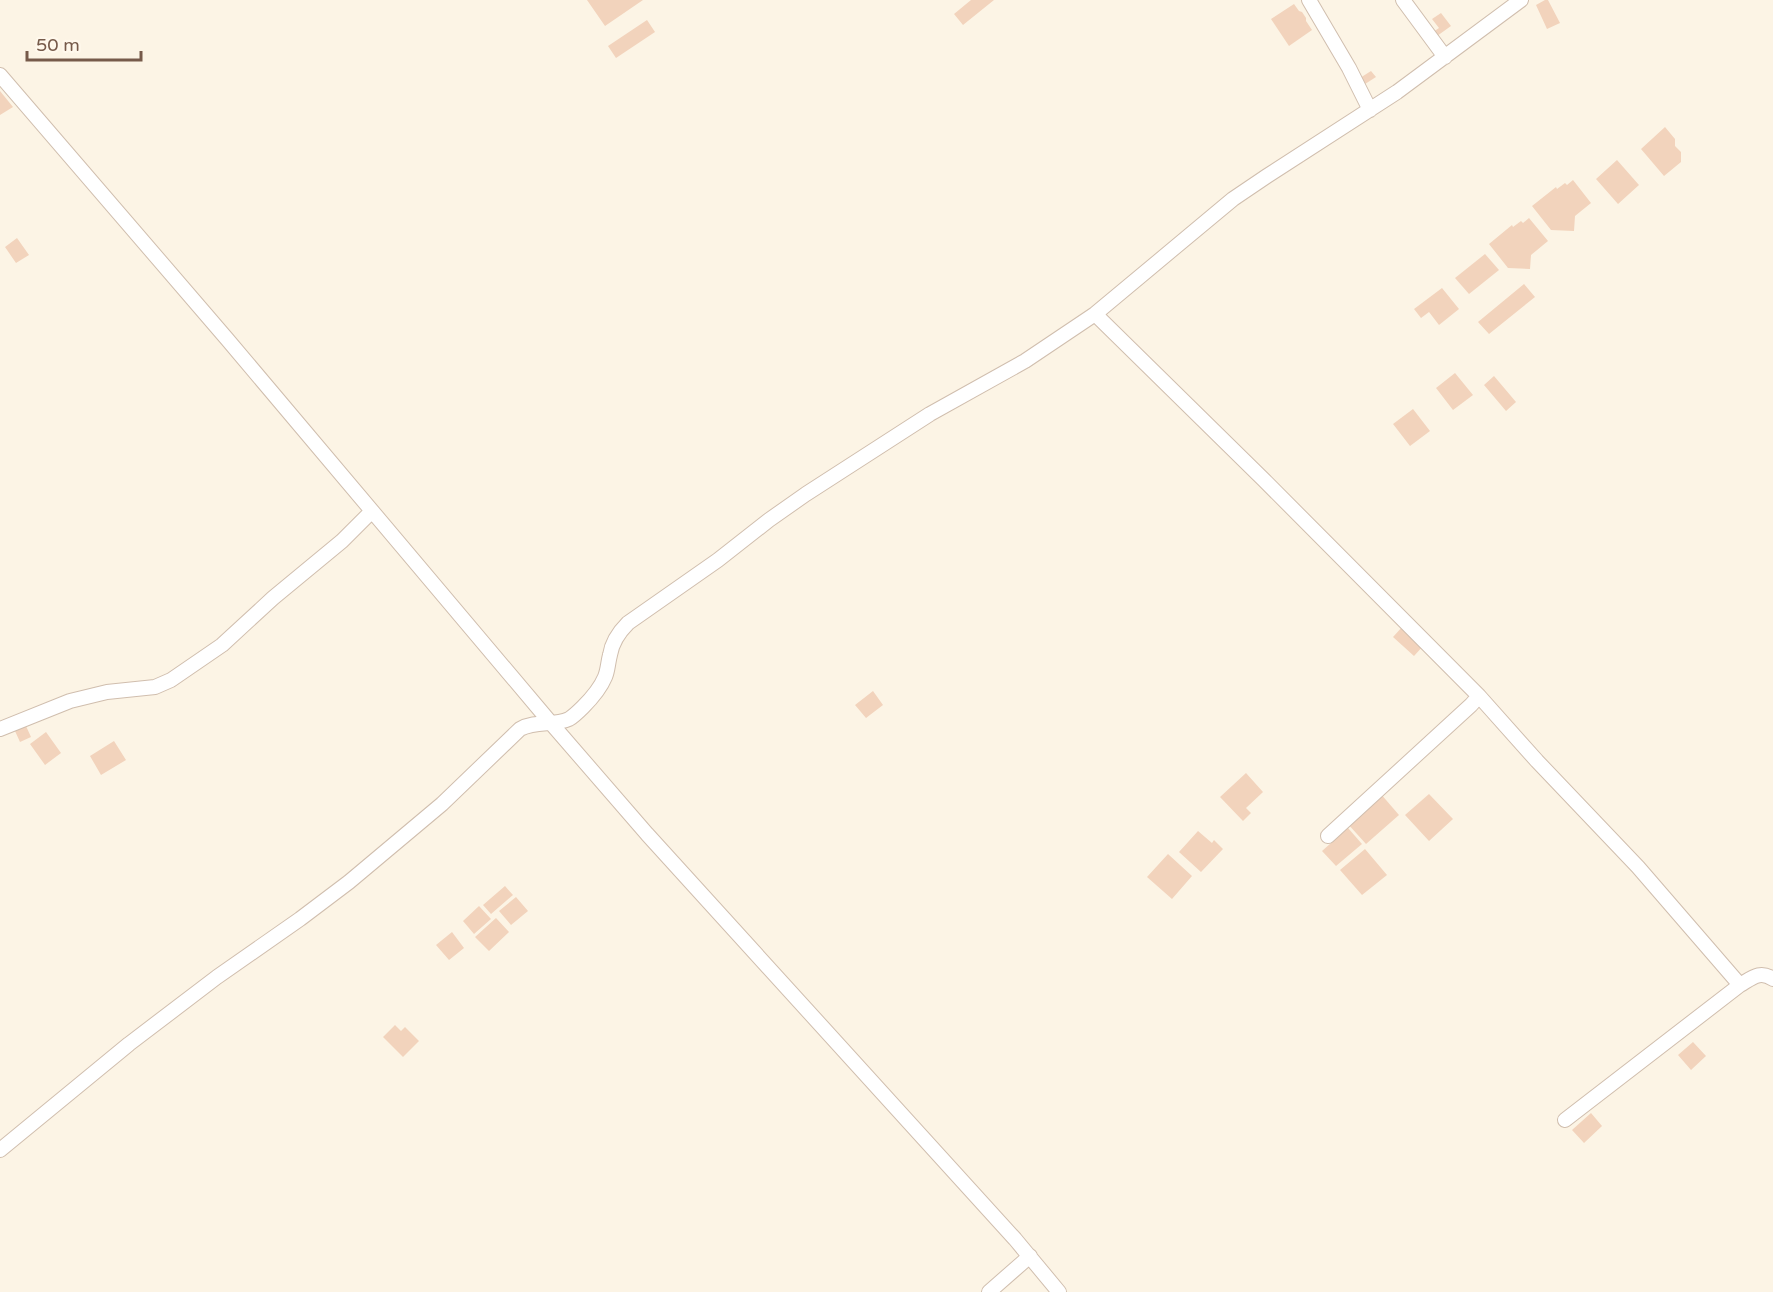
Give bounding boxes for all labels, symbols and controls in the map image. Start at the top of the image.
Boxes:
scale bar [27,24,141,62]
text: 50 m [36,34,80,56]

